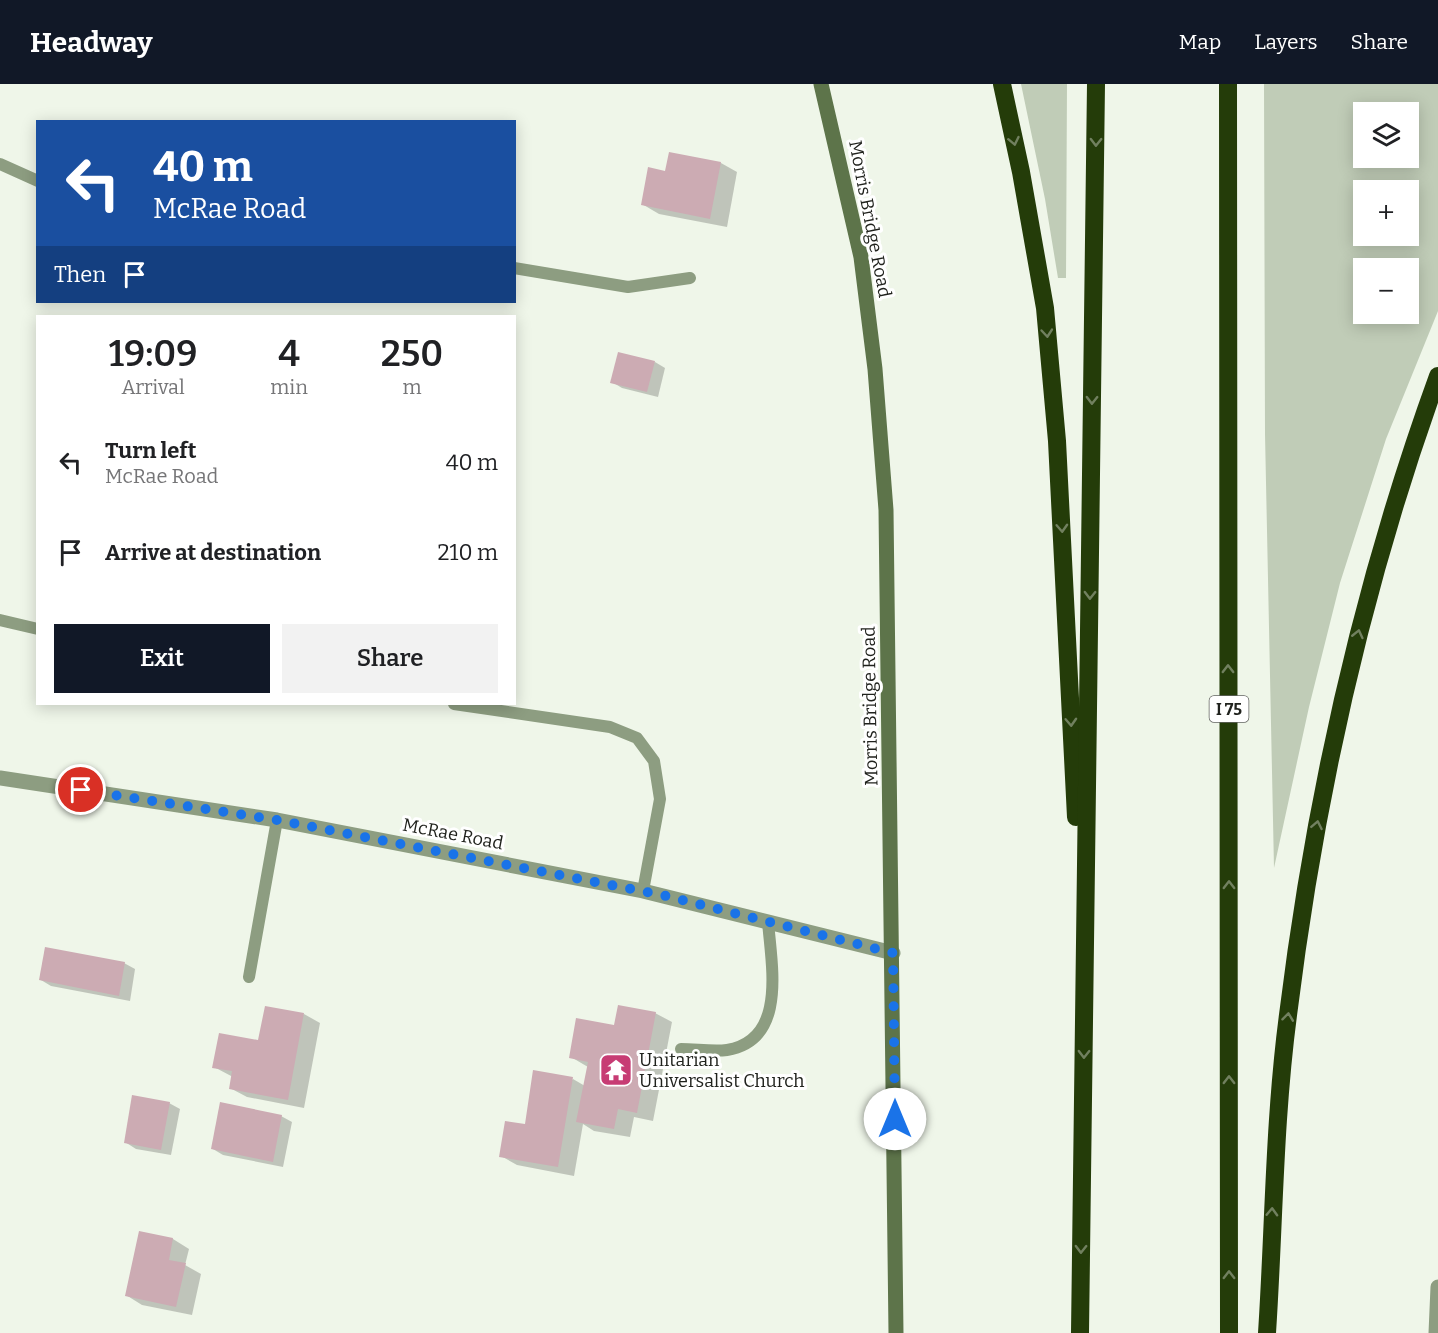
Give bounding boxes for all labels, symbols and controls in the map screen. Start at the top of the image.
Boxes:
text: Headway [30,26,153,59]
text: Map [1179,29,1221,55]
text: Layers [1254,29,1318,55]
text: Share [1351,29,1408,55]
map controls [1353,102,1419,324]
button: layers [1353,102,1419,168]
one-way arrow [1007,136,1020,146]
one-way arrow [1090,138,1102,147]
street label: Morris Bridge Road [844,139,896,300]
text: 40 m [153,142,253,192]
icon: left [54,144,132,222]
button: + [1353,180,1419,246]
text: McRae Road [153,193,306,225]
icon: arrive [118,258,151,291]
button: − [1353,258,1419,324]
text: Then [54,261,106,288]
one-way arrow [1040,329,1053,338]
text: 19:09 [109,332,197,376]
text: 4 [278,332,300,376]
text: 250 [381,332,443,376]
text: Arrival [121,375,185,399]
text: min [270,375,308,399]
text: m [402,375,421,399]
one-way arrow [1086,396,1099,405]
text: Turn left [105,437,197,464]
icon: left [54,446,87,479]
text: 40 m [446,449,498,476]
text: McRae Road [105,464,218,488]
one-way arrow [1055,523,1068,532]
icon: arrive [54,536,87,569]
text: Arrive at destination [105,539,321,566]
text: 210 m [438,539,498,566]
one-way arrow [1084,591,1096,600]
button: Exit [54,624,270,693]
button: Share [282,624,498,693]
street label: Morris Bridge Road [858,626,882,786]
one-way arrow [1351,629,1364,639]
one-way arrow [1222,664,1234,673]
road number: I 75 [1210,696,1248,722]
one-way arrow [1065,718,1078,727]
pin [55,764,106,815]
icon: arrive [64,773,97,806]
street label: McRae Road [401,813,506,855]
one-way arrow [1310,820,1323,830]
one-way arrow [1223,880,1235,889]
one-way arrow [1281,1013,1293,1022]
place label: Unitarian Universalist Church [639,1049,804,1092]
one-way arrow [1078,1050,1090,1059]
temple icon: Unitarian Universalist Church [598,1052,634,1088]
one-way arrow [1223,1075,1235,1084]
position arrow [863,1087,927,1151]
one-way arrow [1266,1207,1279,1216]
one-way arrow [1075,1245,1087,1254]
one-way arrow [1223,1270,1235,1279]

